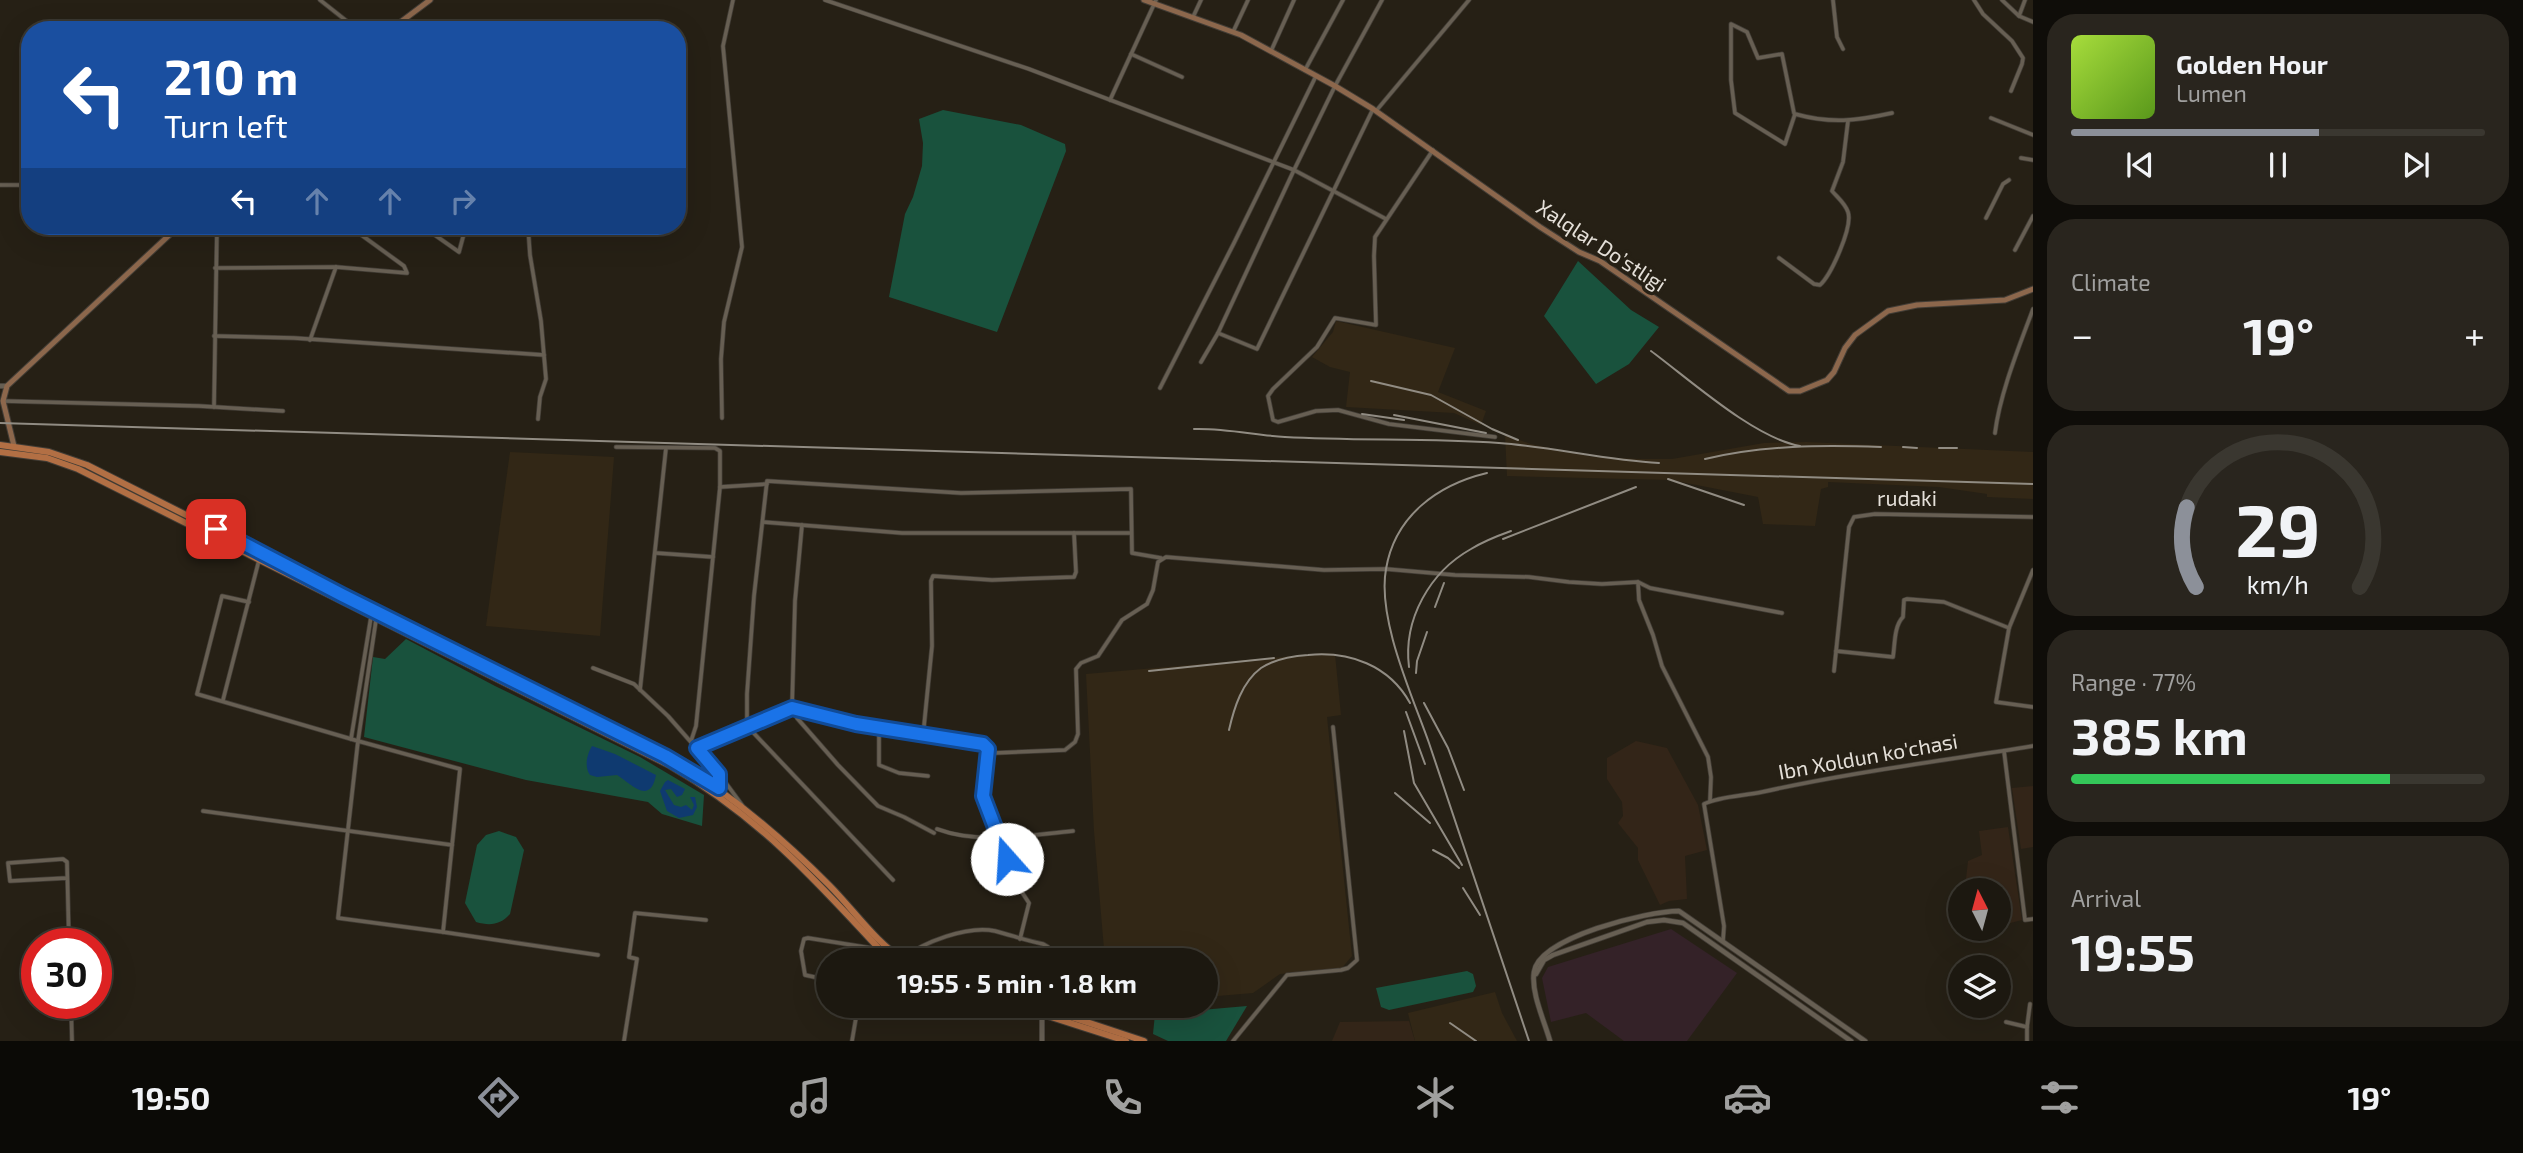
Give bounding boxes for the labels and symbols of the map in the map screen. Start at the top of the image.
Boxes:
street label: Xalqlar Do’stligi [1532,194,1671,296]
street label: rudaki [1877,485,1937,510]
pin [186,499,246,559]
street label: Ibn Xoldun ko'chasi [1776,727,1959,784]
position arrow [970,822,1044,896]
north arrow [1948,878,2011,942]
speed limit sign: 30 [21,928,112,1019]

